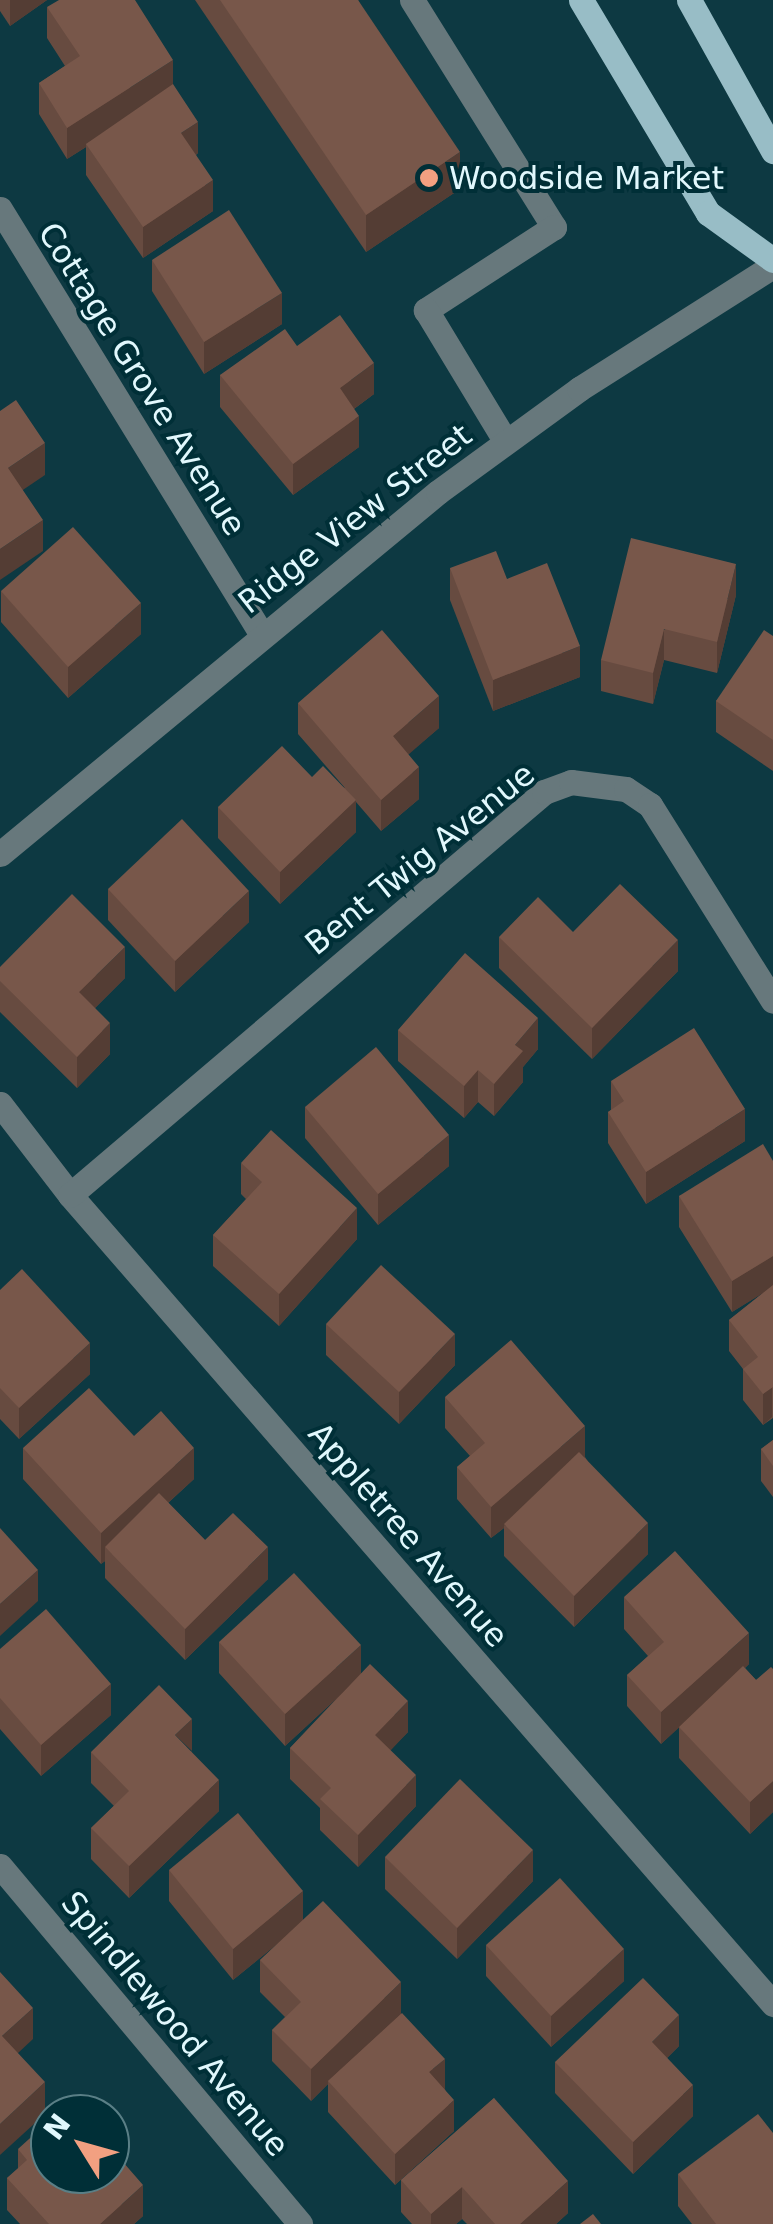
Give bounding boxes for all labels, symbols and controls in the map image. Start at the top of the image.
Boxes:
place label: Woodside Market [449,159,724,197]
marker: Woodside Market [418,167,440,189]
street label: Cottage Grove Avenue [30,216,254,542]
street label: Ridge View Street [231,416,479,622]
street label: Bent Twig Avenue [298,755,542,963]
street label: Appletree Avenue [300,1415,516,1655]
street label: Spindlewood Avenue [53,1884,297,2164]
north arrow [30,2094,130,2194]
text: N [37,2108,77,2146]

